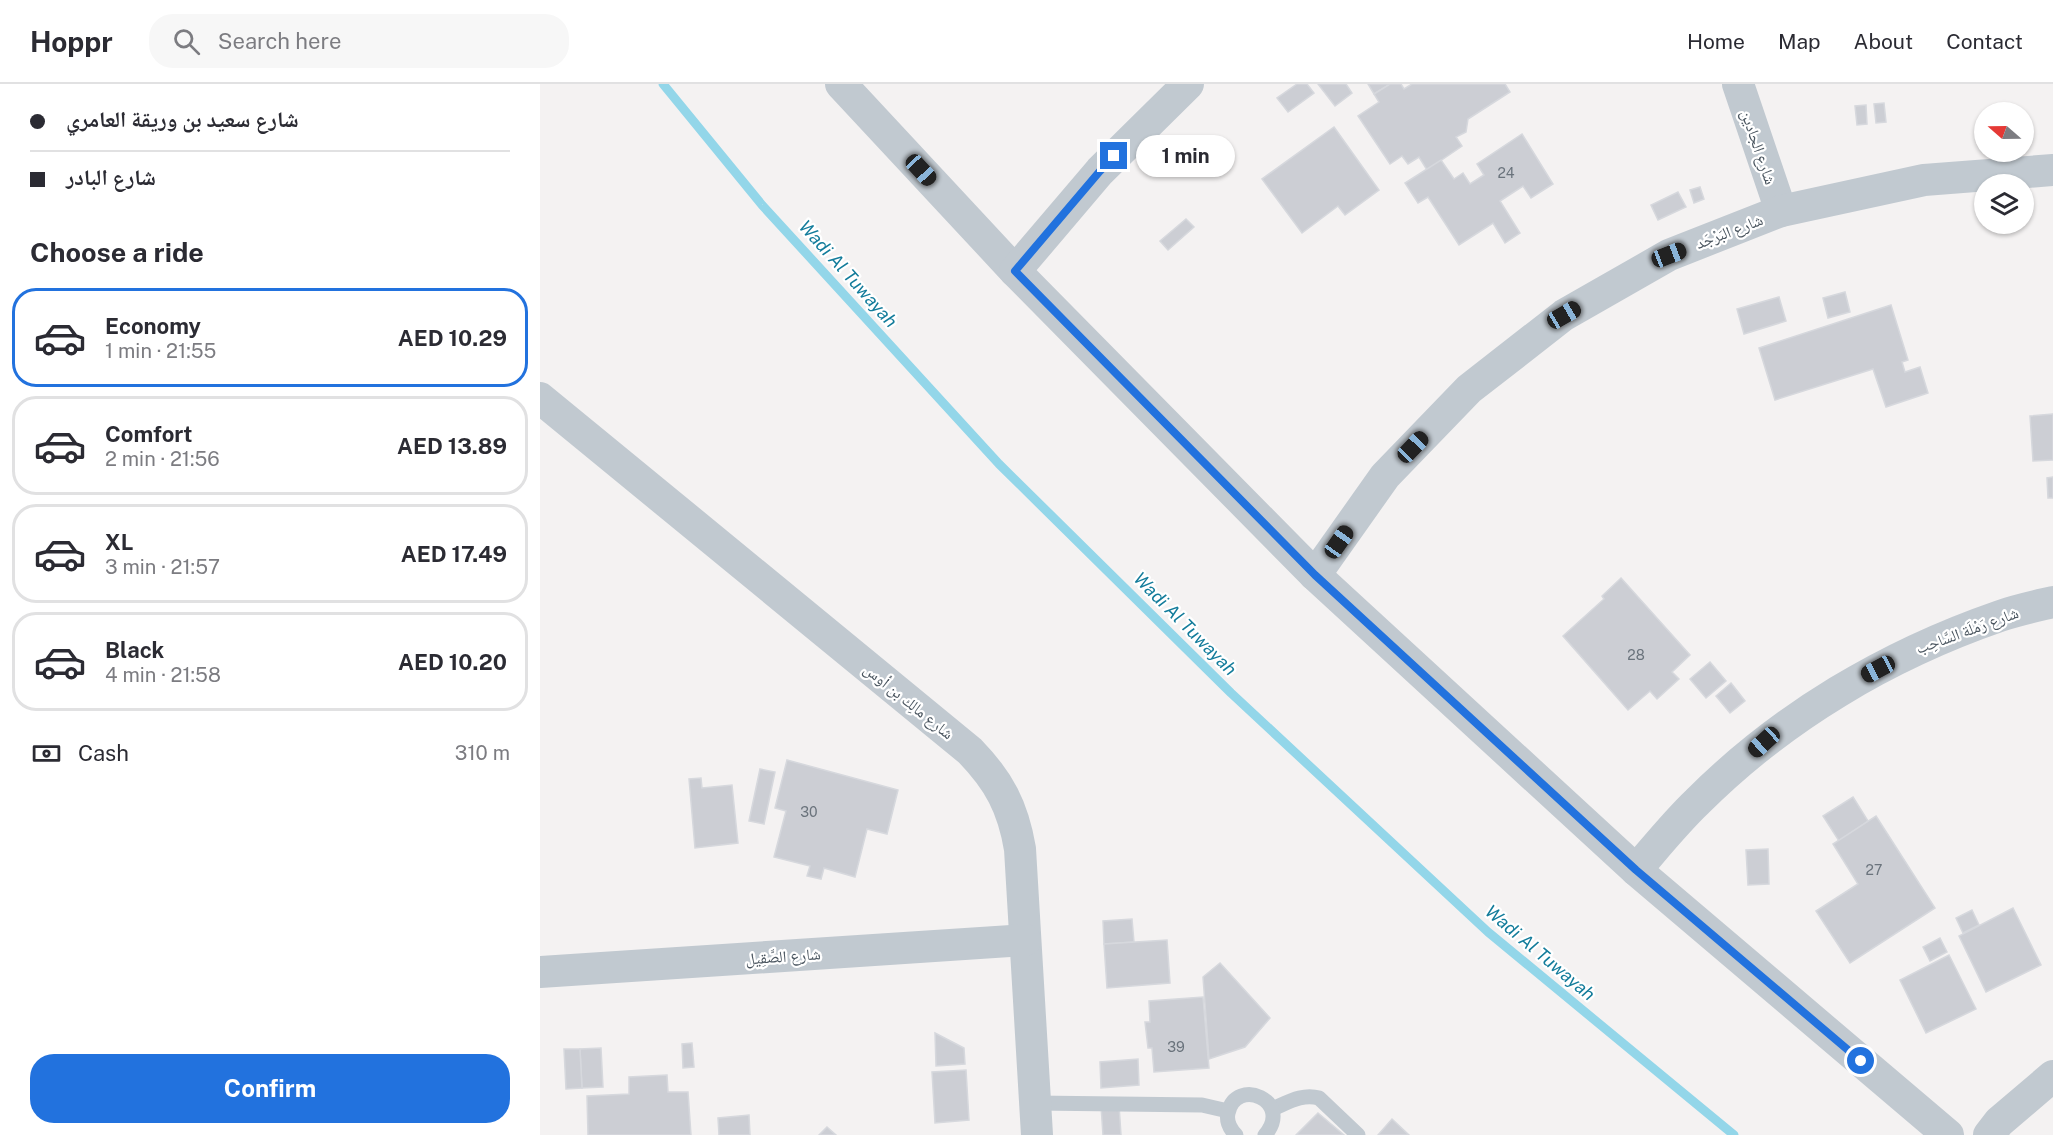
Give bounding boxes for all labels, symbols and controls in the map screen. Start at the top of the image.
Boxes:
search box [149,14,569,68]
text: Hoppr [30,25,113,58]
icon: search [170,25,203,58]
text: Search here [218,28,341,54]
text: Home [1687,29,1745,54]
text: Map [1778,29,1821,54]
text: About [1854,29,1913,54]
text: Contact [1946,29,2023,54]
north arrow [1974,102,2034,162]
map controls [1974,102,2034,234]
text: شارع سعيد بن وريقة العامري [66,106,299,132]
street label: شارع الجادين [1736,107,1780,187]
callout: 1 min [1135,135,1234,177]
route end [1100,142,1127,169]
text: 1 min [1161,144,1210,168]
car [902,151,940,189]
text: شارع البادر [66,164,156,190]
house number: 24 [1497,165,1515,181]
button: layers [1974,174,2034,234]
street label: شارع البَرْجَد [1693,210,1766,254]
water label: Wadi Al Tuwayah [795,216,902,332]
text: Choose a ride [30,236,204,268]
car [1649,240,1689,270]
car [1544,298,1584,332]
icon: car [33,311,87,365]
text: Economy [105,313,201,339]
text: AED 10.29 [398,325,507,351]
text: 1 min · 21:55 [105,339,216,363]
icon: car [33,419,87,473]
text: Comfort [105,421,192,447]
car [1394,428,1432,466]
text: AED 13.89 [397,433,507,459]
text: 2 min · 21:56 [105,447,220,471]
car [1321,522,1357,562]
icon: car [33,527,87,581]
text: XL [105,529,133,555]
text: AED 17.49 [401,541,507,567]
text: 3 min · 21:57 [105,555,220,579]
water label: Wadi Al Tuwayah [1130,568,1241,679]
street label: شارع رَمْلَة السَّاحِب [1913,603,2021,659]
icon: car [33,635,87,689]
text: Black [105,637,164,663]
house number: 28 [1627,647,1645,663]
text: AED 10.20 [398,649,507,675]
car [1858,653,1898,685]
street label: شارع مالِك بن أوس [859,659,957,744]
text: 4 min · 21:58 [105,663,221,687]
car [1745,723,1783,761]
icon: cash [30,737,63,770]
text: Cash [78,740,129,766]
text: 310 m [455,741,510,765]
house number: 30 [800,804,818,820]
house number: 27 [1866,862,1882,878]
water label: Wadi Al Tuwayah [1481,901,1599,1005]
street label: شارع الصَّقِيل [745,944,821,970]
house number: 39 [1167,1039,1185,1055]
route start [1847,1047,1874,1074]
button: Confirm [30,1054,510,1123]

